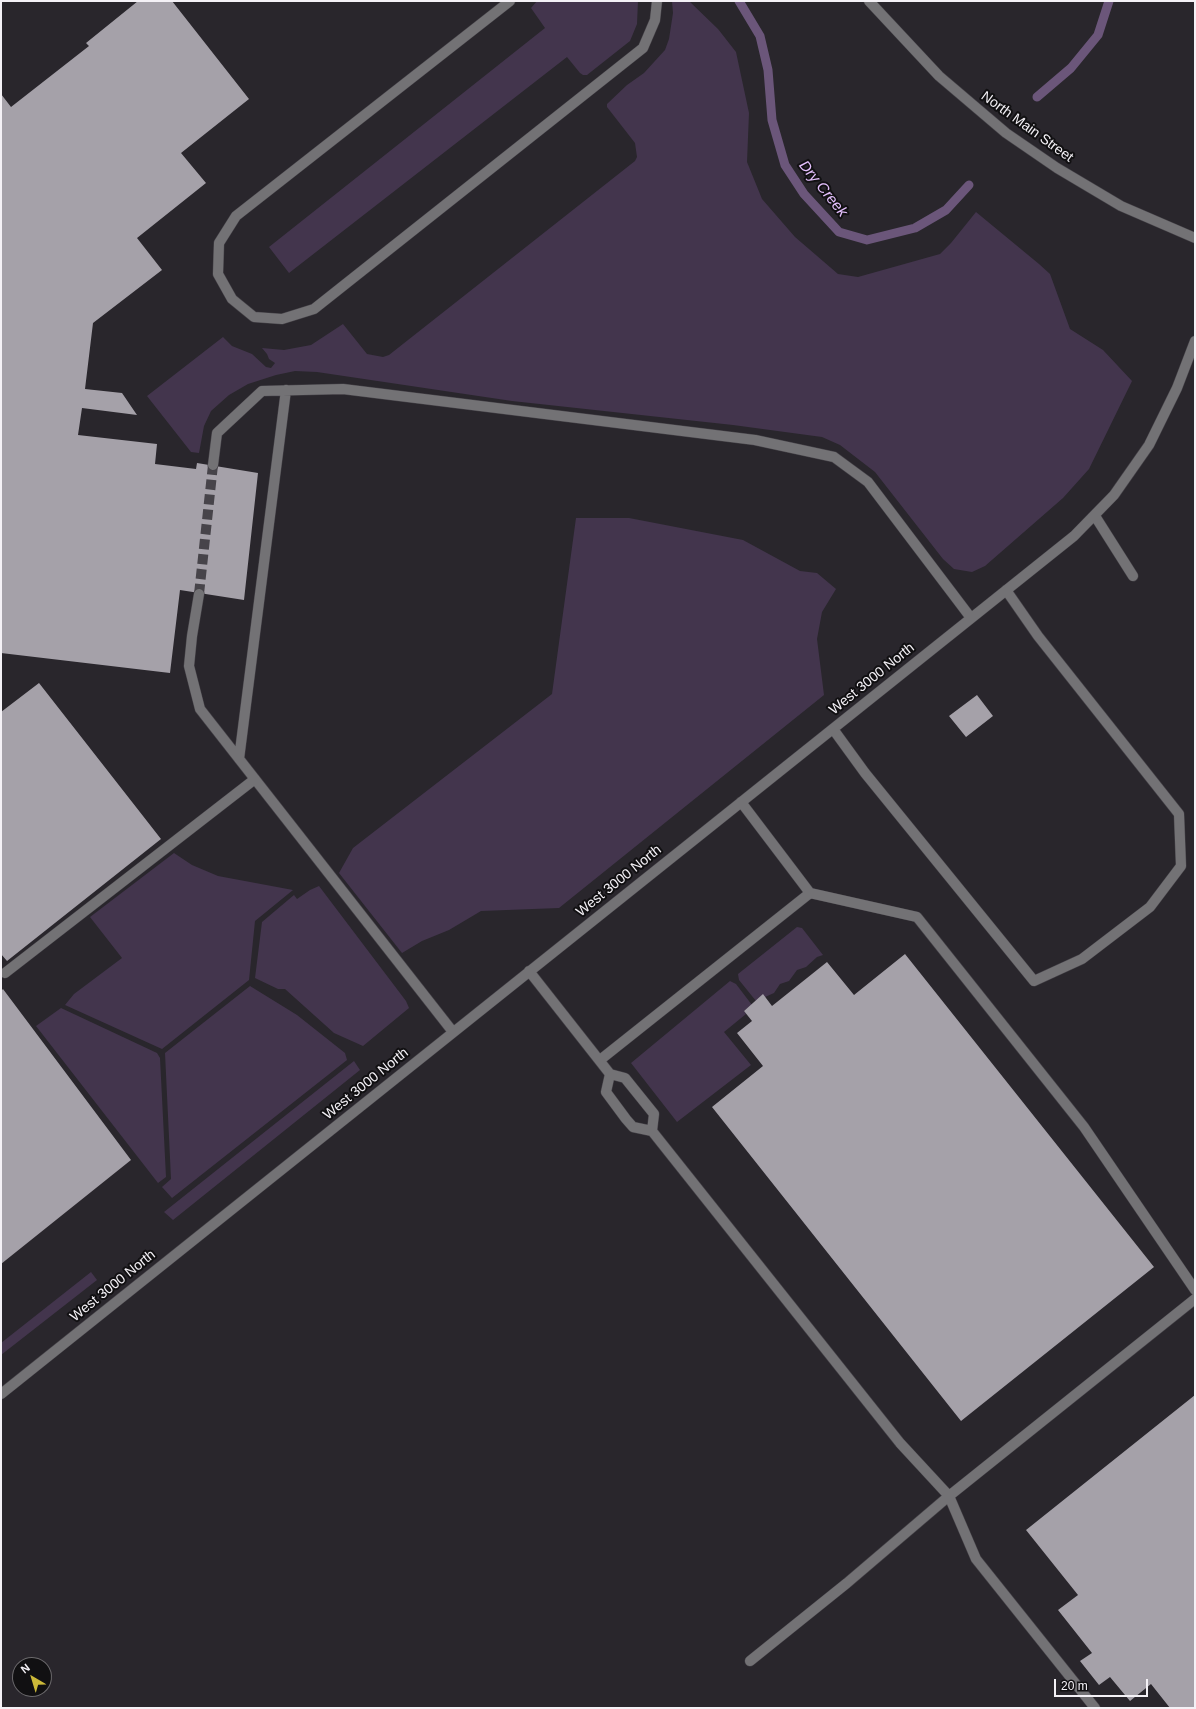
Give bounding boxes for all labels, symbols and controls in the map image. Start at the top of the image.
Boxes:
street label: North Main Street [978,88,1076,166]
water label: Dry Creek [795,157,851,221]
street label: West 3000 North [826,639,918,719]
street label: West 3000 North [573,841,665,921]
street label: West 3000 North [320,1044,412,1124]
street label: West 3000 North [67,1246,159,1326]
north arrow [12,1657,52,1697]
text: N [18,1661,32,1676]
scale bar [1056,1671,1150,1697]
text: 20 m [1061,1679,1088,1693]

